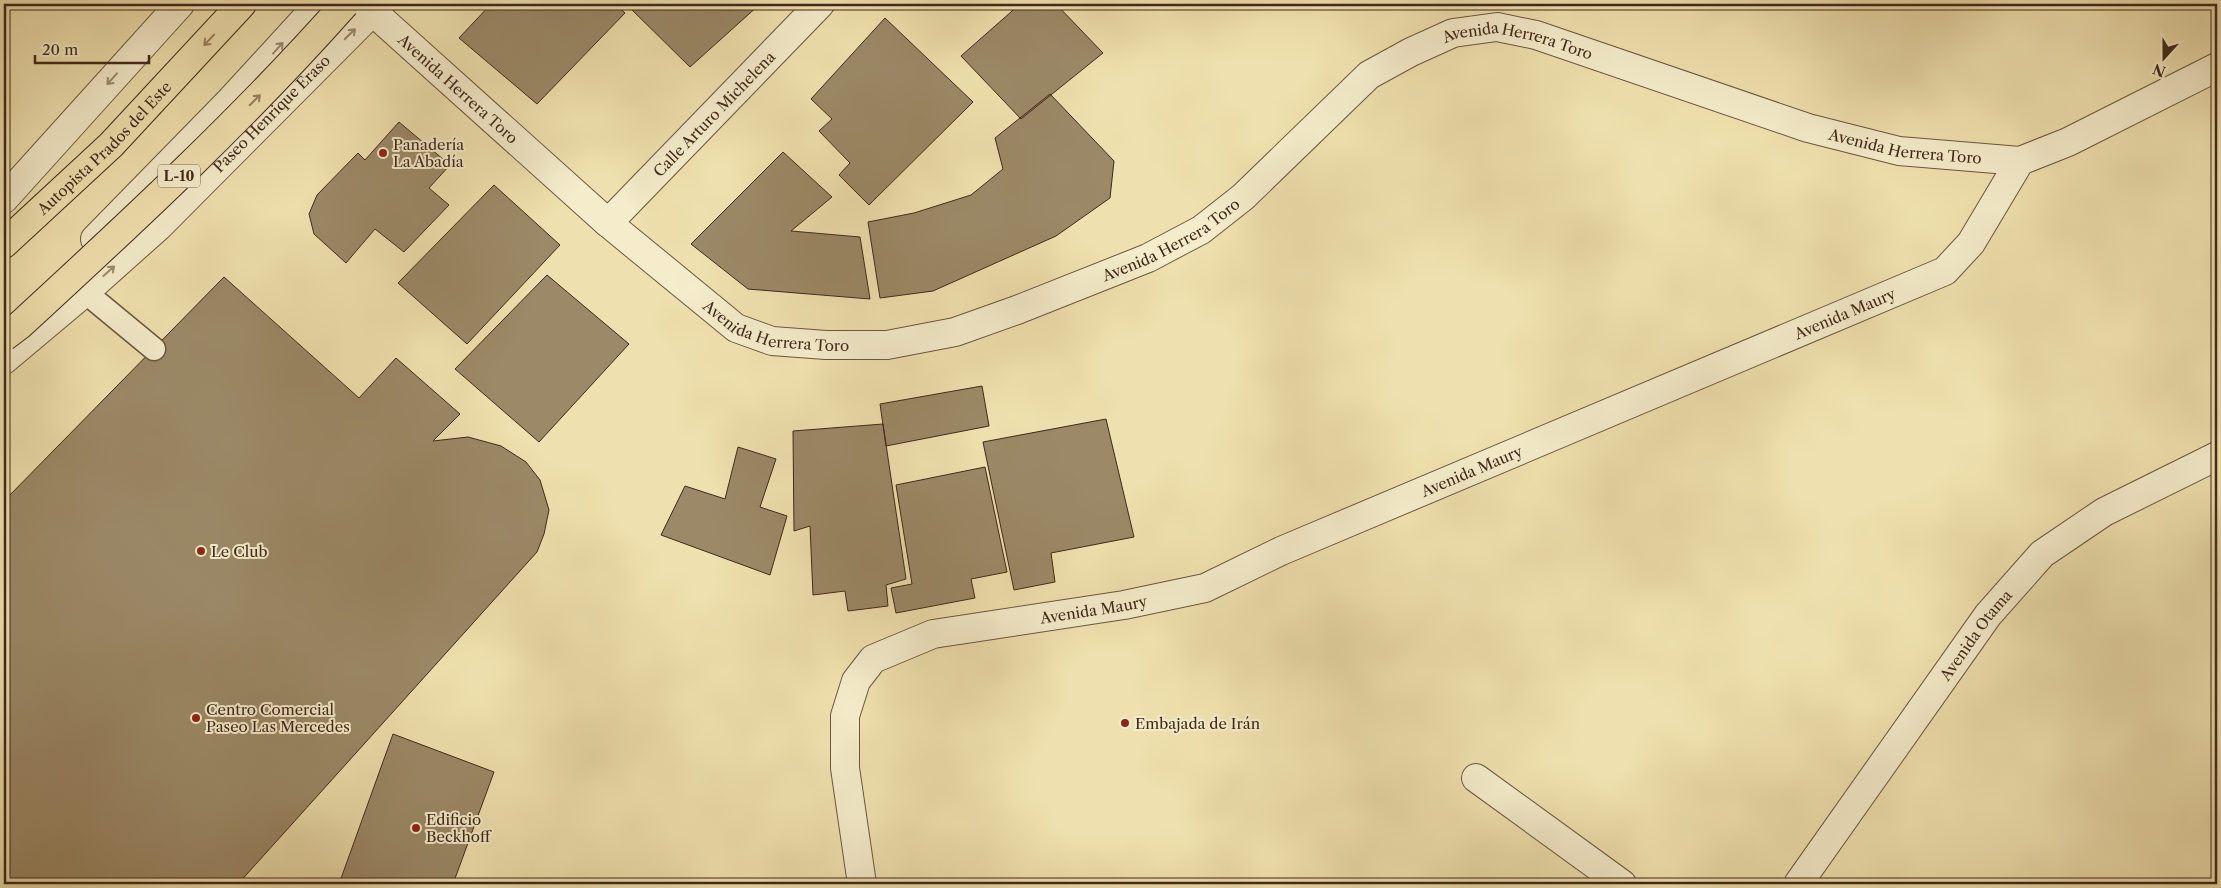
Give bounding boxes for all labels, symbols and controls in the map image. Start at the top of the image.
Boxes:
street label: Avenida Herrera Toro [1438,17,1595,63]
one-way arrow [343,28,356,40]
street label: Avenida Herrera Toro [394,29,522,147]
scale bar [35,32,149,64]
north arrow [2138,32,2188,82]
one-way arrow [203,33,214,46]
text: 20 m [42,40,78,59]
one-way arrow [272,42,284,55]
street label: Calle Arturo Michelena [649,47,779,180]
street label: Paseo Henrique Eraso [209,51,334,176]
text: N [2150,60,2168,81]
one-way arrow [106,72,118,85]
street label: Autopista Prados del Este [32,77,175,219]
one-way arrow [249,94,262,106]
street label: Avenida Herrera Toro [1826,124,1982,167]
place label: Panadería La Abadía [393,135,464,171]
marker: Panadería La Abadía [377,147,389,159]
road number: L-10 [158,165,200,188]
street label: Avenida Herrera Toro [1098,194,1243,285]
one-way arrow [103,265,116,277]
street label: Avenida Maury [1790,283,1899,343]
street label: Avenida Herrera Toro [699,295,849,355]
street label: Avenida Maury [1417,441,1526,501]
place label: Le Club [211,542,268,561]
marker: Le Club [195,545,207,557]
street label: Avenida Otama [1935,585,2016,685]
street label: Avenida Maury [1038,591,1149,627]
place label: Centro Comercial Paseo Las Mercedes [206,700,350,736]
marker: Centro Comercial Paseo Las Mercedes [190,712,202,724]
place label: Embajada de Irán [1135,714,1261,733]
marker: Embajada de Irán [1119,717,1131,729]
place label: Edificio Beckhoff [426,810,492,846]
marker: Edificio Beckhoff [410,822,422,834]

